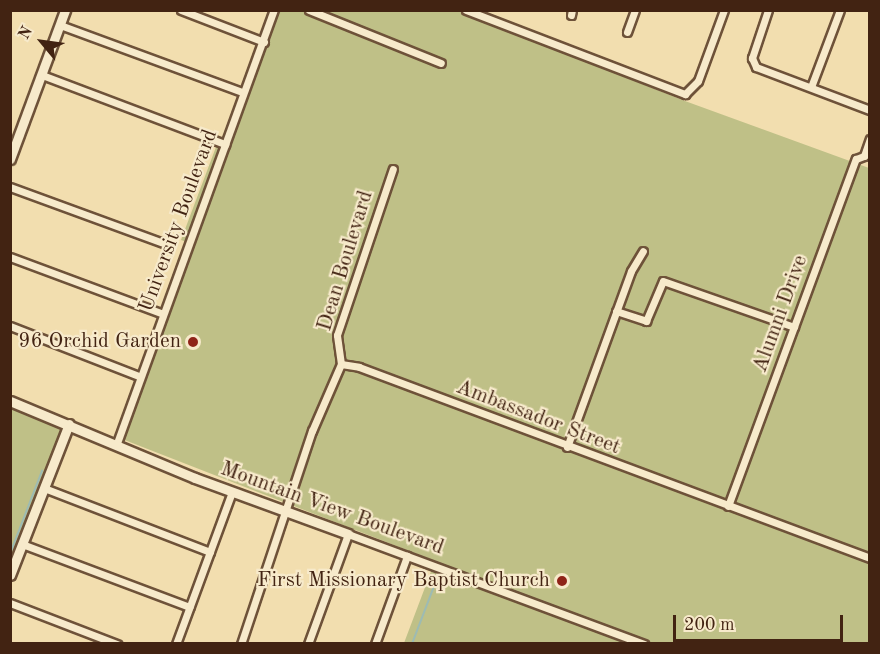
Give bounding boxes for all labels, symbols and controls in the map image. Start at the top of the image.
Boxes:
north arrow [12,12,72,72]
text: N [16,24,36,43]
street label: University Boulevard [134,126,224,316]
street label: Dean Boulevard [313,188,379,334]
street label: Alumni Drive [748,252,814,376]
place label: 96 Orchid Garden [18,329,181,355]
marker: 96 Orchid Garden [186,335,200,349]
street label: Ambassador Street [452,375,624,461]
street label: Mountain View Boulevard [217,457,447,561]
place label: First Missionary Baptist Church [257,568,550,594]
marker: First Missionary Baptist Church [555,574,569,588]
scale bar [676,603,846,641]
text: 200 m [684,616,735,634]

